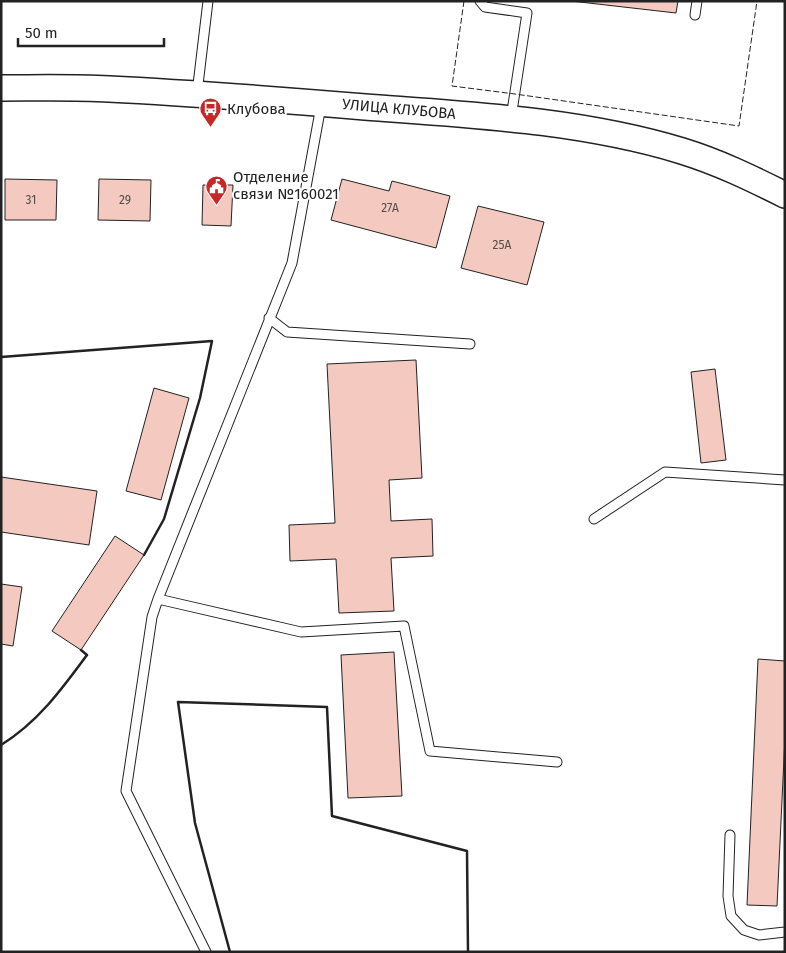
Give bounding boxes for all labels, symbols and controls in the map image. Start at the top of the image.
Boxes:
scale bar [18,15,164,47]
text: 50 m [25,24,58,42]
street label: УЛИЦА КЛУБОВА [341,95,457,123]
bus stop icon: Клубова [199,97,223,128]
place label: Клубова [227,100,286,118]
place label: Отделение связи №160021 [233,168,339,203]
public building icon: Отделение связи №160021 [205,174,229,205]
house number: 31 [26,193,36,207]
house number: 29 [119,193,131,207]
house number: 27А [381,201,399,215]
house number: 25А [493,238,512,252]

